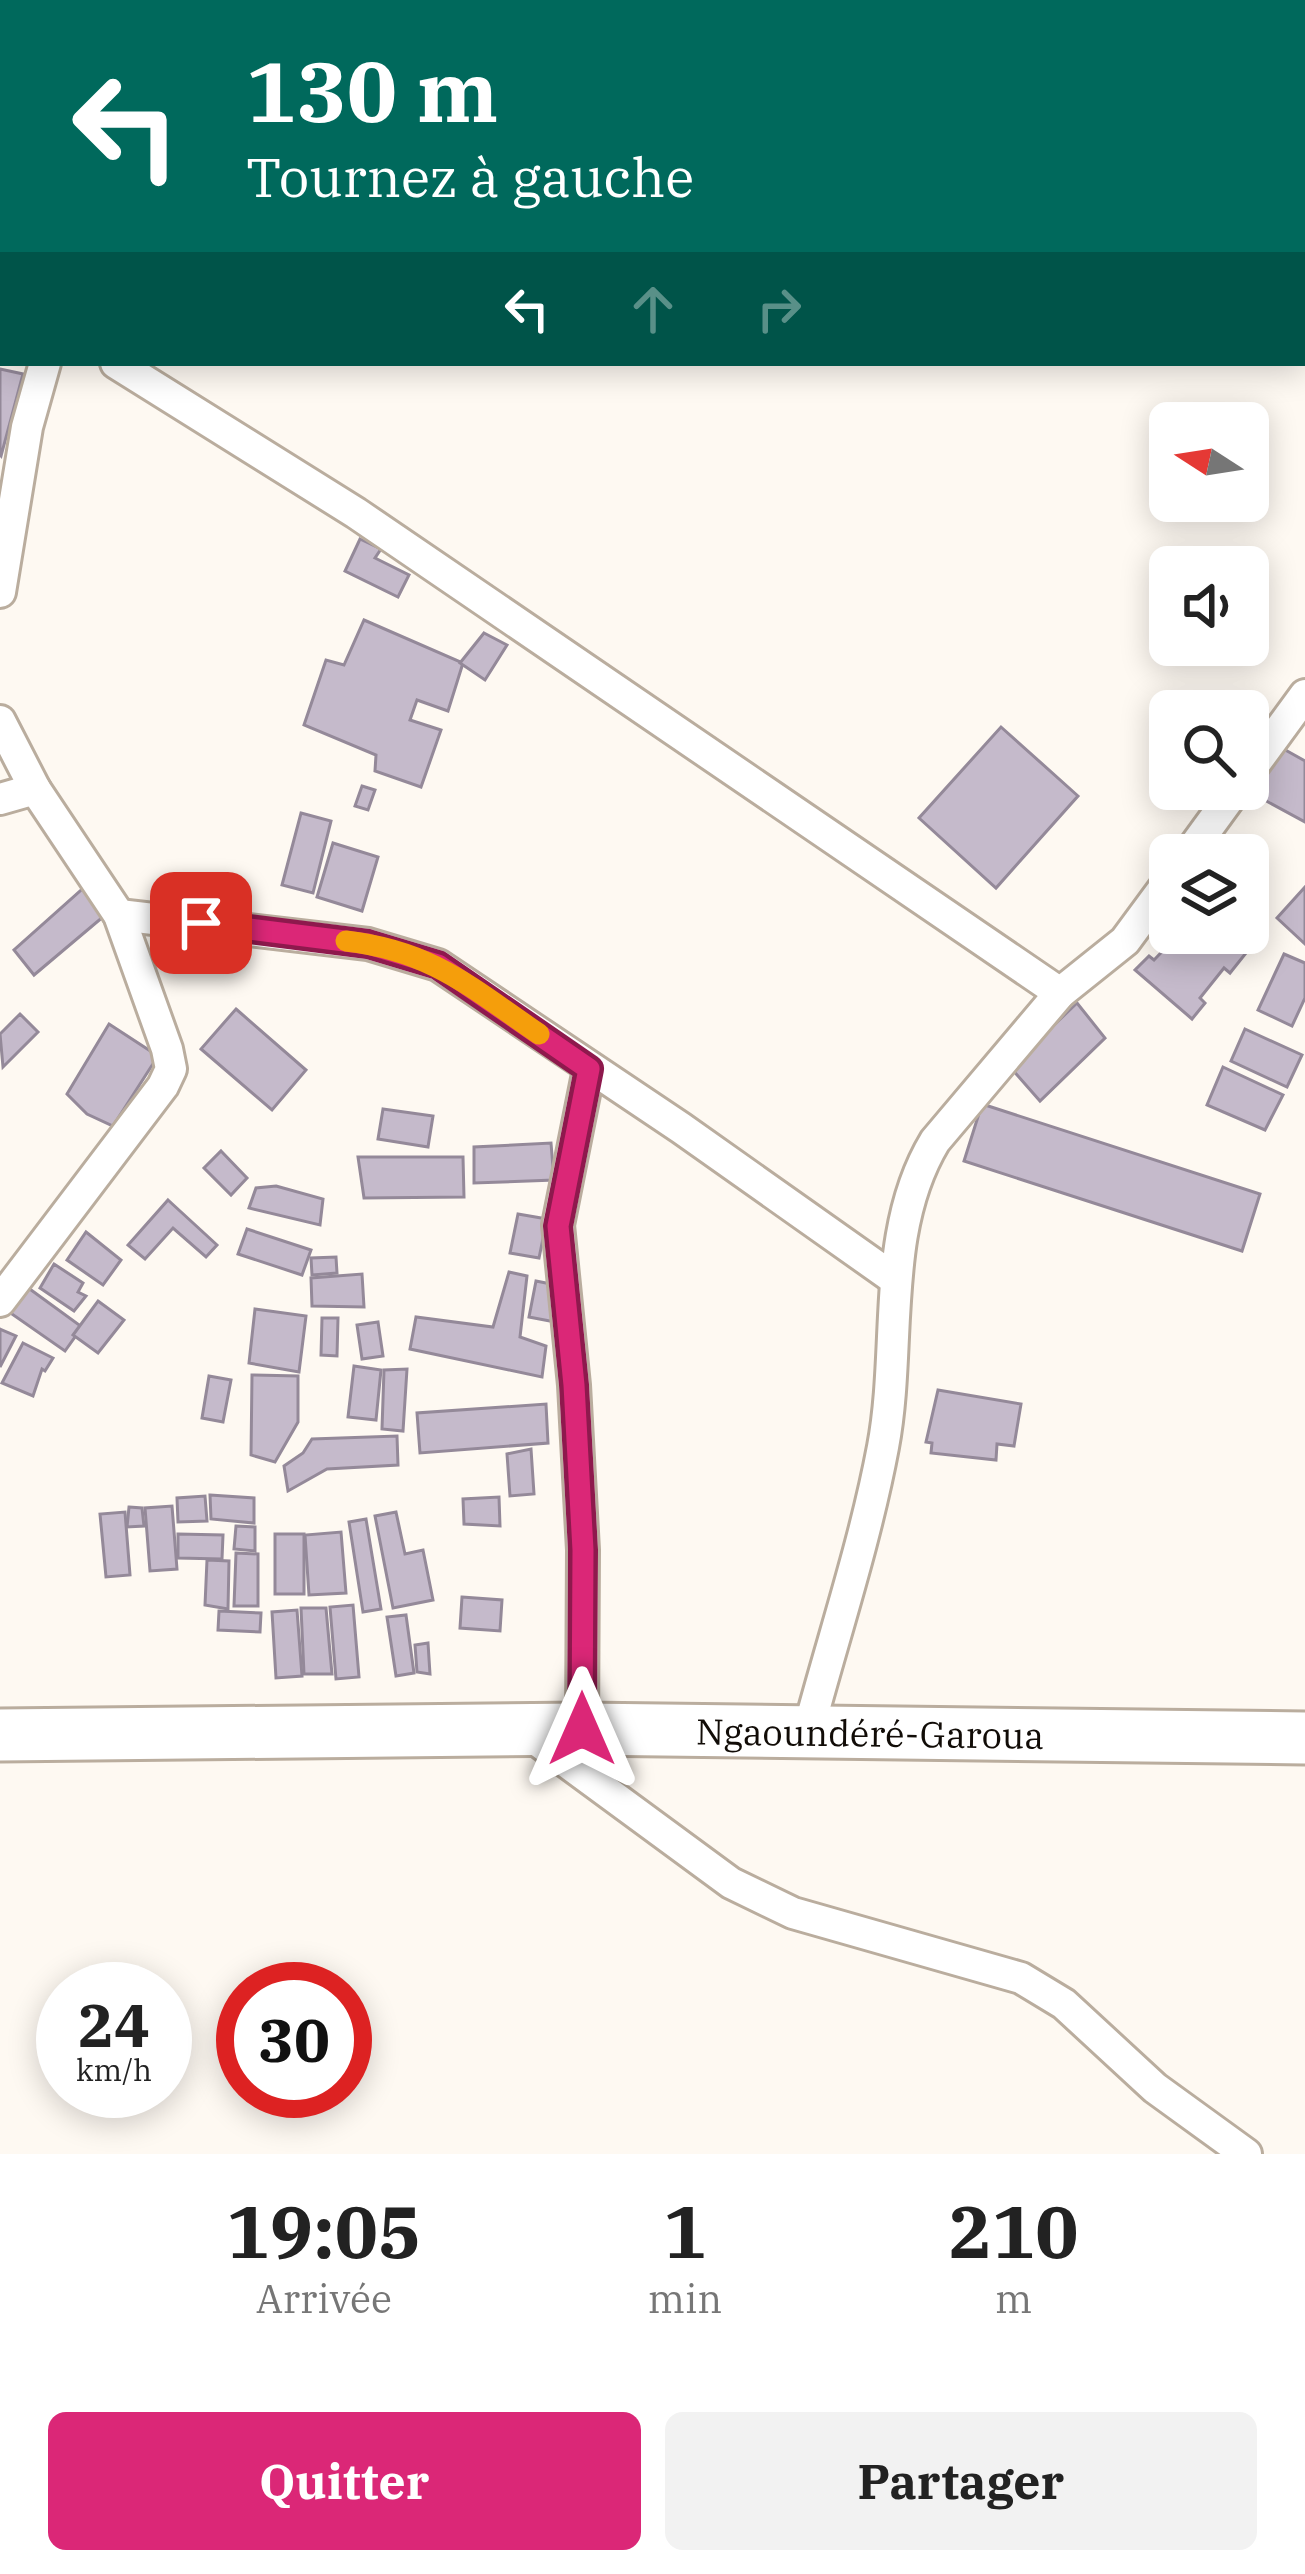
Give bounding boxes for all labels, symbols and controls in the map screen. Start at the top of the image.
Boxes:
text: 130 m [246,36,498,145]
icon: left [48,48,204,204]
text: Tournez à gauche [246,142,694,212]
icon: left [494,276,560,342]
icon: ahead [620,276,686,342]
icon: right [746,276,812,342]
north arrow [1149,402,1269,522]
map controls [1149,402,1269,954]
button: sound [1149,546,1269,666]
button: search [1149,690,1269,810]
button: layers [1149,834,1269,954]
pin [150,872,252,974]
icon: arrive [168,890,234,956]
position arrow [519,1666,645,1792]
street label: Ngaoundéré-Garoua [696,1707,1044,1758]
speed limit sign: 30 [216,1962,372,2118]
text: 24 [78,1985,150,2064]
text: km/h [76,2050,152,2089]
text: 19:05 [227,2184,421,2278]
text: 1 [663,2184,707,2278]
text: 210 [949,2184,1078,2278]
text: Arrivée [256,2273,392,2324]
text: min [648,2273,722,2324]
text: m [995,2273,1032,2324]
button: Quitter [48,2412,641,2550]
button: Partager [665,2412,1257,2550]

